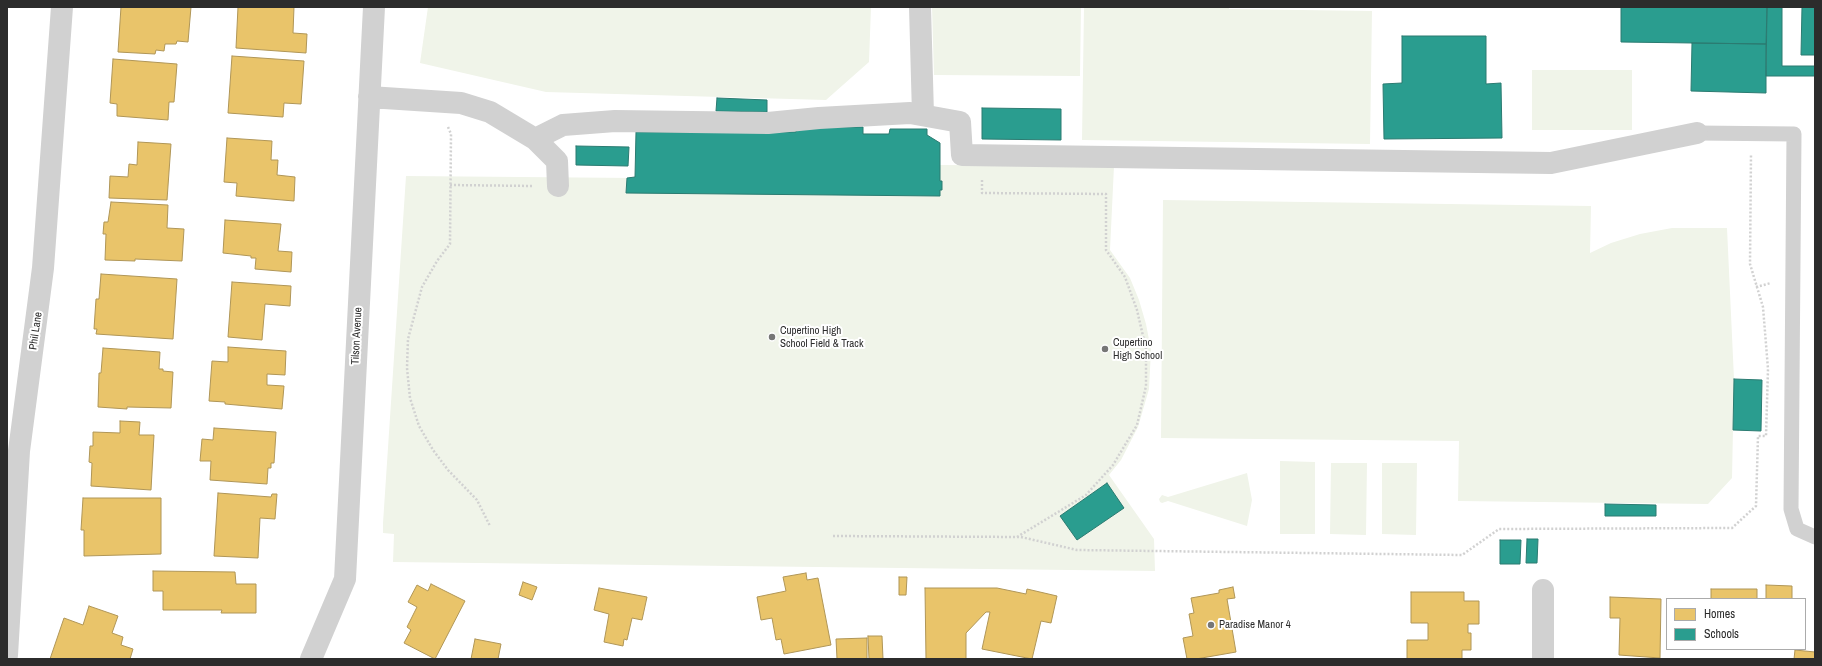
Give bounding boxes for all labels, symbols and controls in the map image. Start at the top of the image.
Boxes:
street label: Tilson Avenue [349,307,365,365]
street label: Phil Lane [27,311,45,351]
place label: Cupertino High School Field & Track [780,324,863,350]
marker: Cupertino High School Field & Track [767,332,777,342]
place label: Cupertino High School [1113,336,1162,362]
marker: Cupertino High School [1100,344,1110,354]
legend [1666,598,1806,650]
text: Homes [1704,606,1735,622]
place label: Paradise Manor 4 [1219,618,1291,632]
marker: Paradise Manor 4 [1206,620,1216,630]
text: Schools [1704,626,1739,642]

